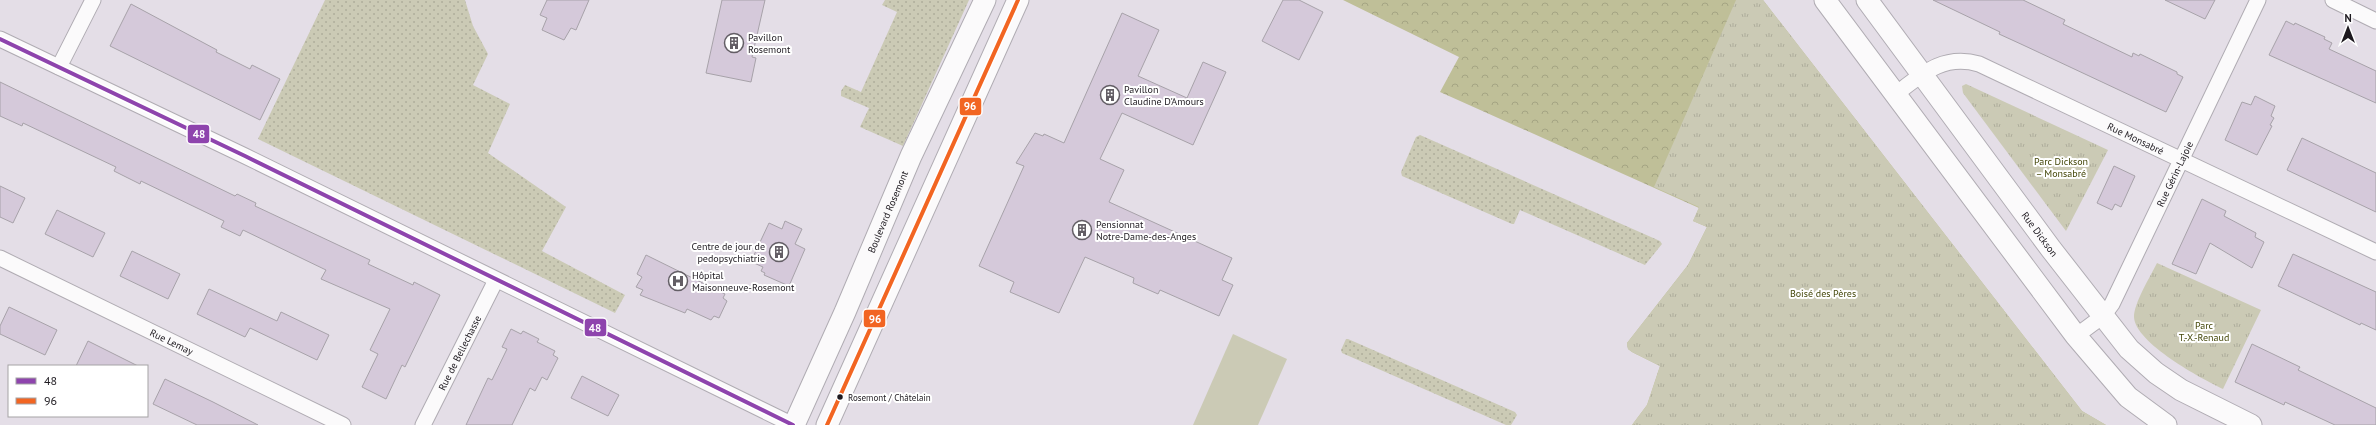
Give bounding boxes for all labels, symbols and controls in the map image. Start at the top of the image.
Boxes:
north arrow [2328,8,2368,48]
text: N [2344,11,2352,25]
place label: Pavillon Rosemont [748,31,791,56]
building icon: Pavillon Rosemont [723,32,745,54]
place label: Pavillon Claudine D'Amours [1124,83,1204,108]
building icon: Pavillon Claudine D'Amours [1099,84,1121,106]
line badge: 96 [959,97,982,116]
text: 96 [964,99,976,113]
street label: Rue Monsabré [2105,120,2166,158]
line badge: 48 [187,124,210,144]
text: 48 [193,127,205,141]
street label: Rue Gérin-Lajoie [2154,139,2196,209]
park label: Parc Dickson – Monsabré [2034,155,2088,180]
street label: Boulevard Rosemont [865,168,911,255]
street label: Rue Dickson [2019,209,2060,259]
place label: Pensionnat Notre-Dame-des-Anges [1096,218,1196,243]
building icon: Pensionnat Notre-Dame-des-Anges [1071,219,1093,241]
place label: Centre de jour de pedopsychiatrie [691,240,765,265]
building icon: Centre de jour de pedopsychiatrie [768,241,790,263]
place label: Hôpital Maisonneuve-Rosemont [692,269,795,294]
hospital icon: Hôpital Maisonneuve-Rosemont [667,270,689,292]
park label: Boisé des Pères [1790,287,1856,300]
line badge: 96 [863,309,886,328]
text: 96 [869,312,881,326]
street label: Rue de Bellechasse [436,313,484,393]
line badge: 48 [584,318,607,337]
park label: Parc T.-X.-Renaud [2179,319,2229,344]
text: 48 [589,321,601,335]
street label: Rue Lemay [148,326,196,358]
legend [8,365,148,417]
text: 48 [44,373,57,388]
marker: Rosemont / Châtelain [835,392,845,402]
place label: Rosemont / Châtelain [848,392,931,403]
text: 96 [44,393,57,408]

